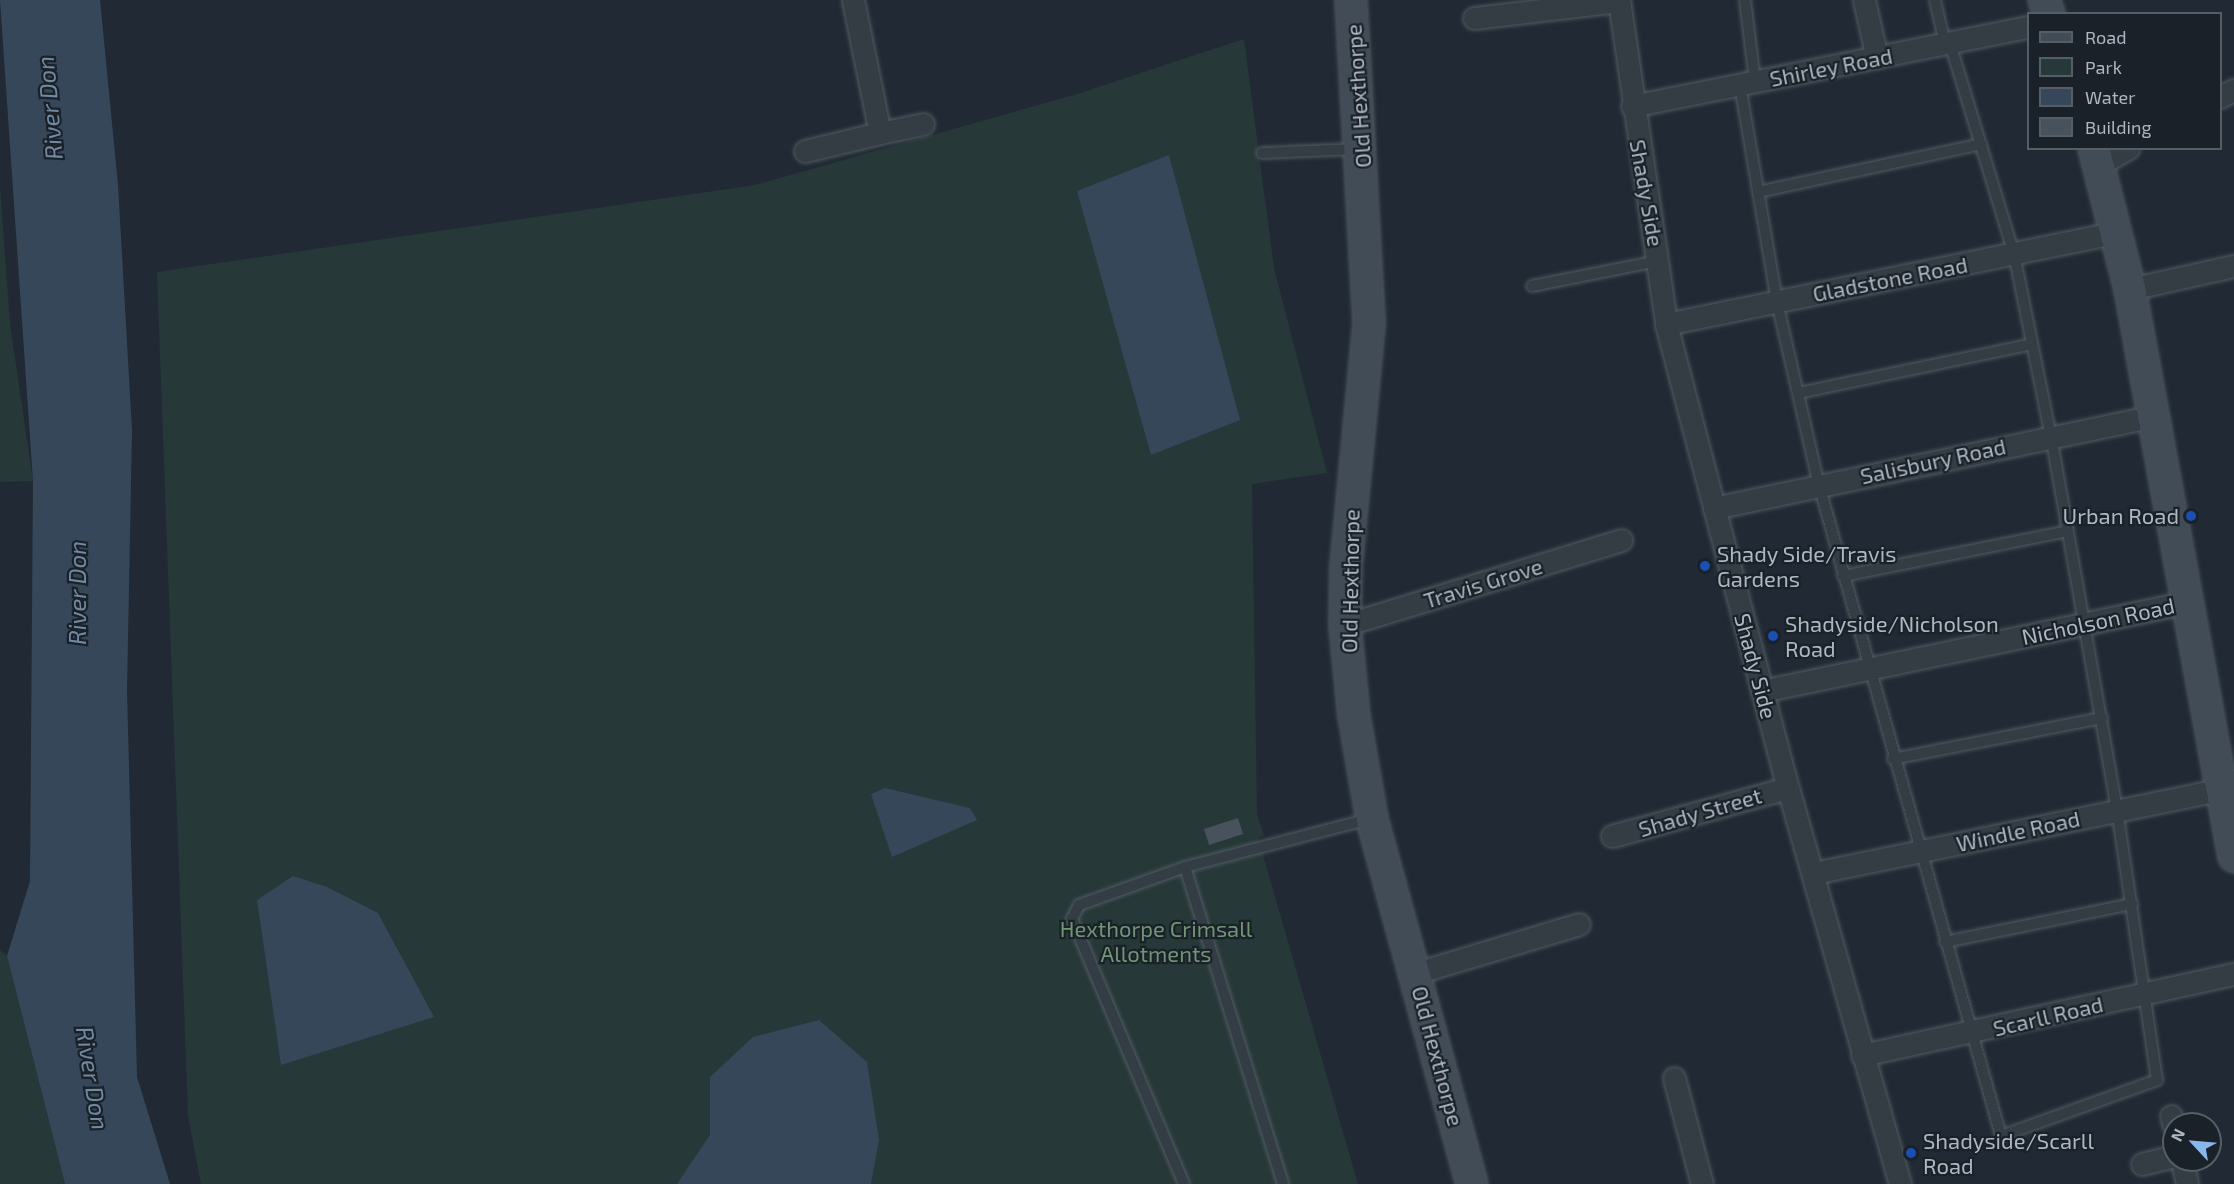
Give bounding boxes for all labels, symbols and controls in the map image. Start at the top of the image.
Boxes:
legend [2027,12,2222,150]
street label: Old Hexthorpe [1340,23,1376,169]
text: Road [2085,26,2126,48]
street label: Shirley Road [1767,42,1895,92]
water label: River Don [30,55,68,161]
text: Park [2085,56,2122,78]
text: Water [2085,86,2135,108]
text: Building [2085,116,2152,138]
street label: Shady Side [1625,137,1669,249]
street label: Gladstone Road [1810,251,1970,307]
street label: Salisbury Road [1858,433,2008,489]
place label: Urban Road [2063,503,2179,529]
street label: Old Hexthorpe [1336,509,1364,653]
marker: Urban Road [2184,509,2198,523]
place label: Shady Side/Travis Gardens [1717,540,1897,592]
water label: River Don [63,541,91,645]
street label: Travis Grove [1420,552,1546,614]
marker: Shady Side/Travis Gardens [1698,559,1712,573]
street label: Nicholson Road [2019,592,2177,650]
street label: Shady Side [1729,610,1783,722]
place label: Shadyside/Nicholson Road [1785,610,1999,662]
marker: Shadyside/Nicholson Road [1766,629,1780,643]
street label: Shady Street [1635,782,1765,842]
street label: Windle Road [1954,805,2082,857]
park label: Hexthorpe Crimsall Allotments [1060,915,1252,966]
street label: Old Hexthorpe [1407,983,1469,1129]
street label: Scarll Road [1990,990,2106,1042]
water label: River Don [71,1024,115,1132]
north arrow [2162,1112,2222,1172]
text: N [2166,1125,2188,1144]
place label: Shadyside/Scarll Road [1923,1127,2094,1178]
marker: Shadyside/Scarll Road [1904,1146,1918,1160]

